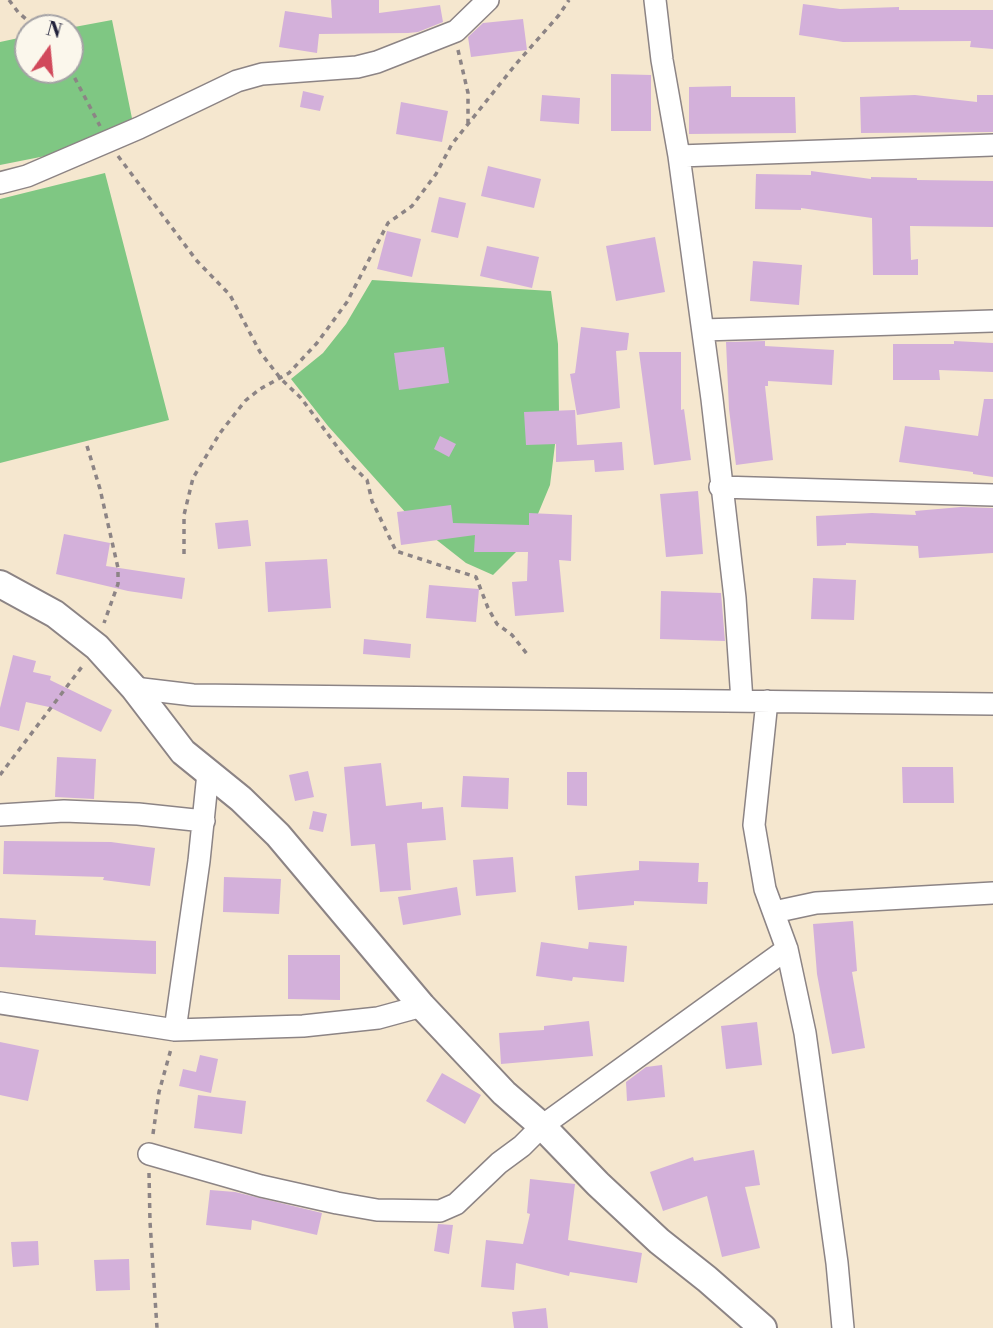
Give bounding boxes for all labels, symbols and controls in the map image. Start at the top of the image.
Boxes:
north arrow [14,14,84,84]
text: N [44,17,64,44]

